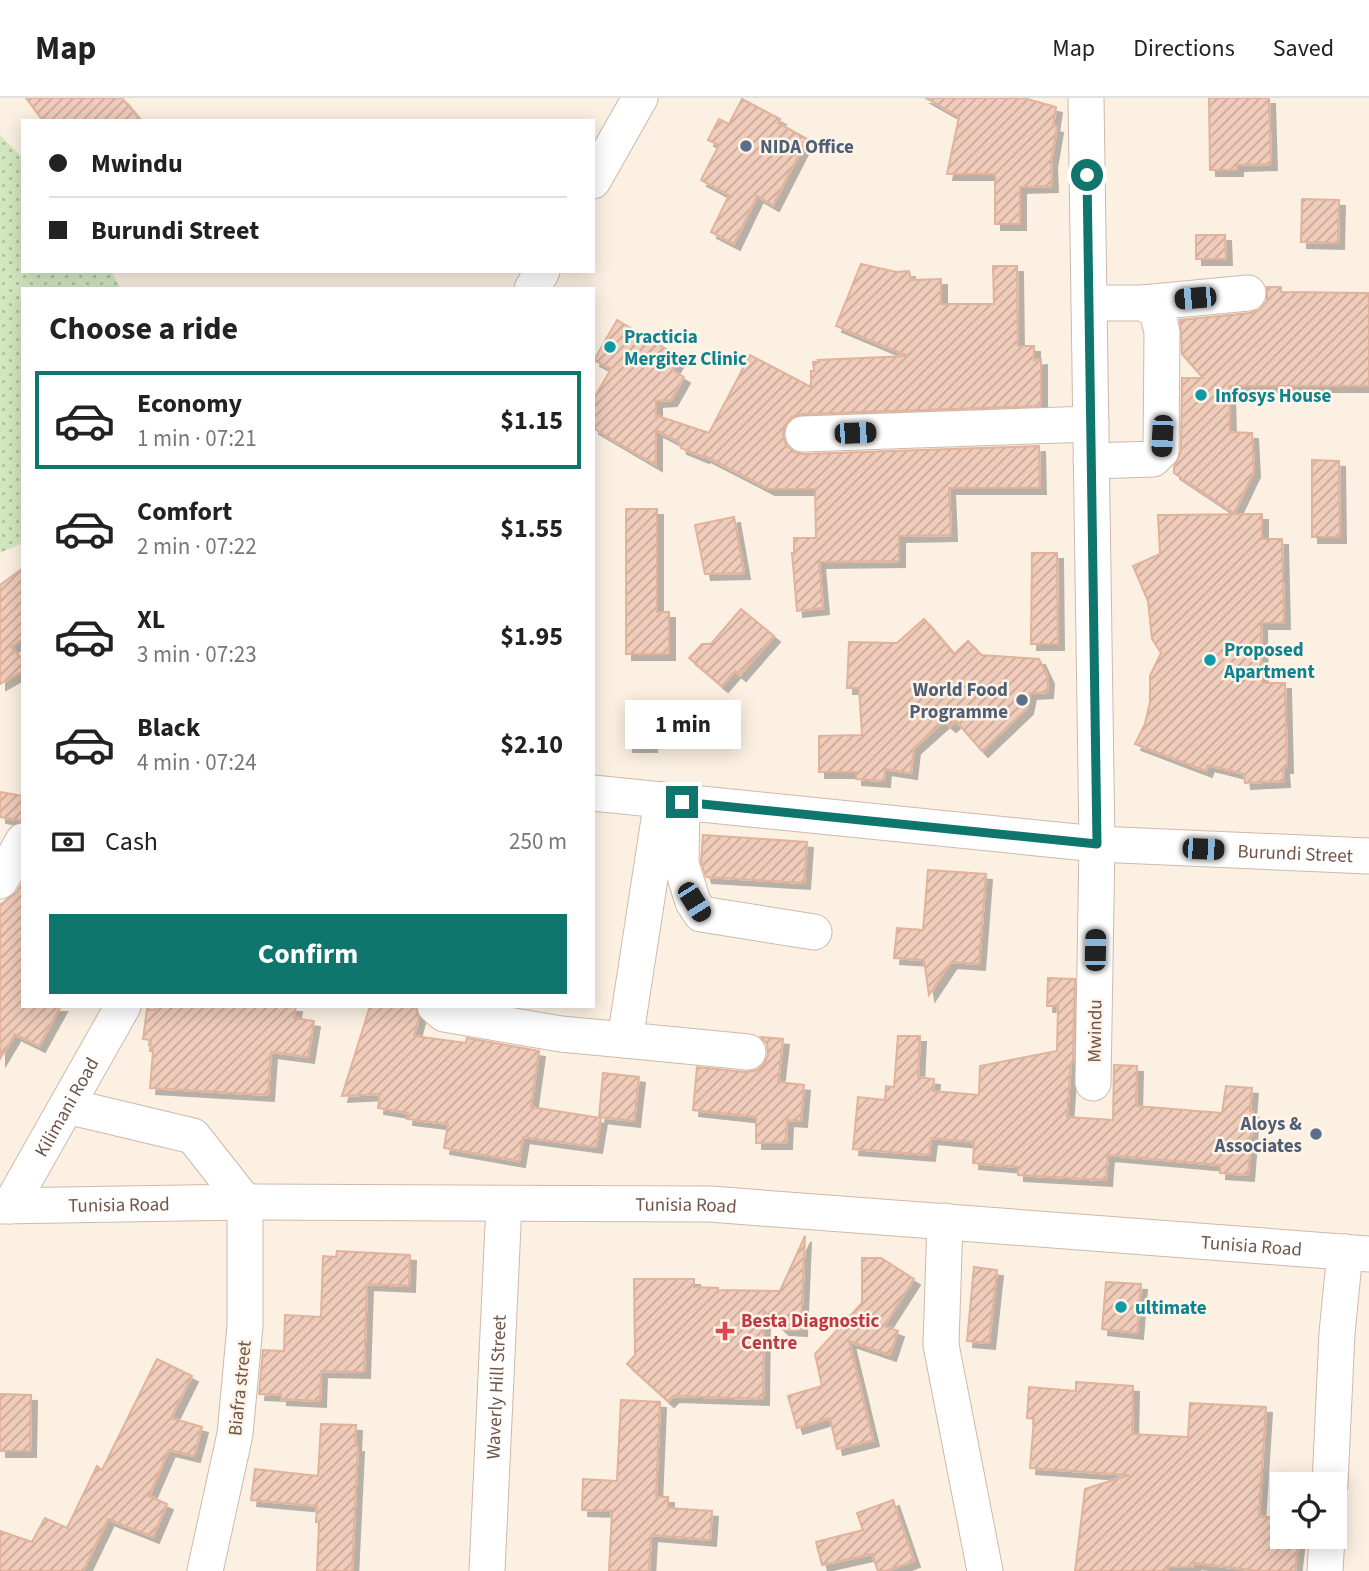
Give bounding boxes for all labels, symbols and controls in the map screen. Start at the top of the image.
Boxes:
text: Map [35,25,96,72]
text: Map [1052,31,1095,66]
text: Directions [1133,31,1235,66]
text: Saved [1273,31,1334,66]
place label: NIDA Office [760,134,854,161]
marker: NIDA Office [738,138,754,154]
text: Mwindu [91,145,183,182]
route start [1071,159,1103,191]
text: Burundi Street [91,212,259,249]
car [1174,286,1217,310]
text: Choose a ride [49,306,238,352]
place label: Practicia Mergitez Clinic [624,324,747,373]
marker: Practicia Mergitez Clinic [602,339,618,355]
place label: Infosys House [1215,383,1331,410]
text: Economy [137,385,242,422]
marker: Infosys House [1193,387,1209,403]
icon: car [53,389,116,452]
text: $1.15 [500,402,563,439]
car [1151,414,1174,458]
text: 1 min · 07:21 [137,422,257,455]
car [834,422,877,444]
text: Comfort [137,493,232,530]
icon: car [53,497,116,560]
text: $1.55 [500,510,563,547]
text: 2 min · 07:22 [137,530,257,563]
text: XL [137,601,165,638]
icon: car [53,605,116,668]
text: $1.95 [500,618,563,655]
place label: Proposed Apartment [1223,637,1315,686]
text: 3 min · 07:23 [137,638,257,671]
marker: Proposed Apartment [1202,652,1218,668]
place label: World Food Programme [909,677,1008,726]
marker: World Food Programme [1014,692,1030,708]
callout: 1 min [624,700,740,750]
text: 1 min [655,708,711,741]
text: Black [137,709,200,746]
icon: car [53,713,116,776]
text: $2.10 [500,726,563,763]
text: 4 min · 07:24 [137,746,257,779]
route end [666,786,698,818]
icon: cash [49,823,87,861]
text: Cash [105,823,158,860]
text: 250 m [509,825,567,858]
car [1182,838,1225,860]
street label: Burundi Street [1237,838,1354,870]
car [674,879,715,925]
button: Confirm [49,914,567,994]
car [1085,929,1106,971]
street label: Mwindu [1081,999,1110,1063]
street label: Kilimani Road [29,1053,106,1162]
place label: Aloys & Associates [1213,1111,1302,1160]
marker: Aloys & Associates [1308,1126,1324,1142]
street label: Tunisia Road [68,1191,170,1220]
street label: Tunisia Road [635,1192,738,1221]
street label: Tunisia Road [1200,1229,1303,1264]
place label: ultimate [1135,1295,1207,1322]
marker: ultimate [1113,1299,1129,1315]
place label: Besta Diagnostic Centre [741,1308,879,1357]
street label: Waverly Hill Street [480,1314,514,1460]
marker: Besta Diagnostic Centre [715,1321,735,1341]
street label: Biafra street [222,1338,259,1437]
map controls [1270,1472,1347,1549]
button: locate [1270,1472,1347,1549]

